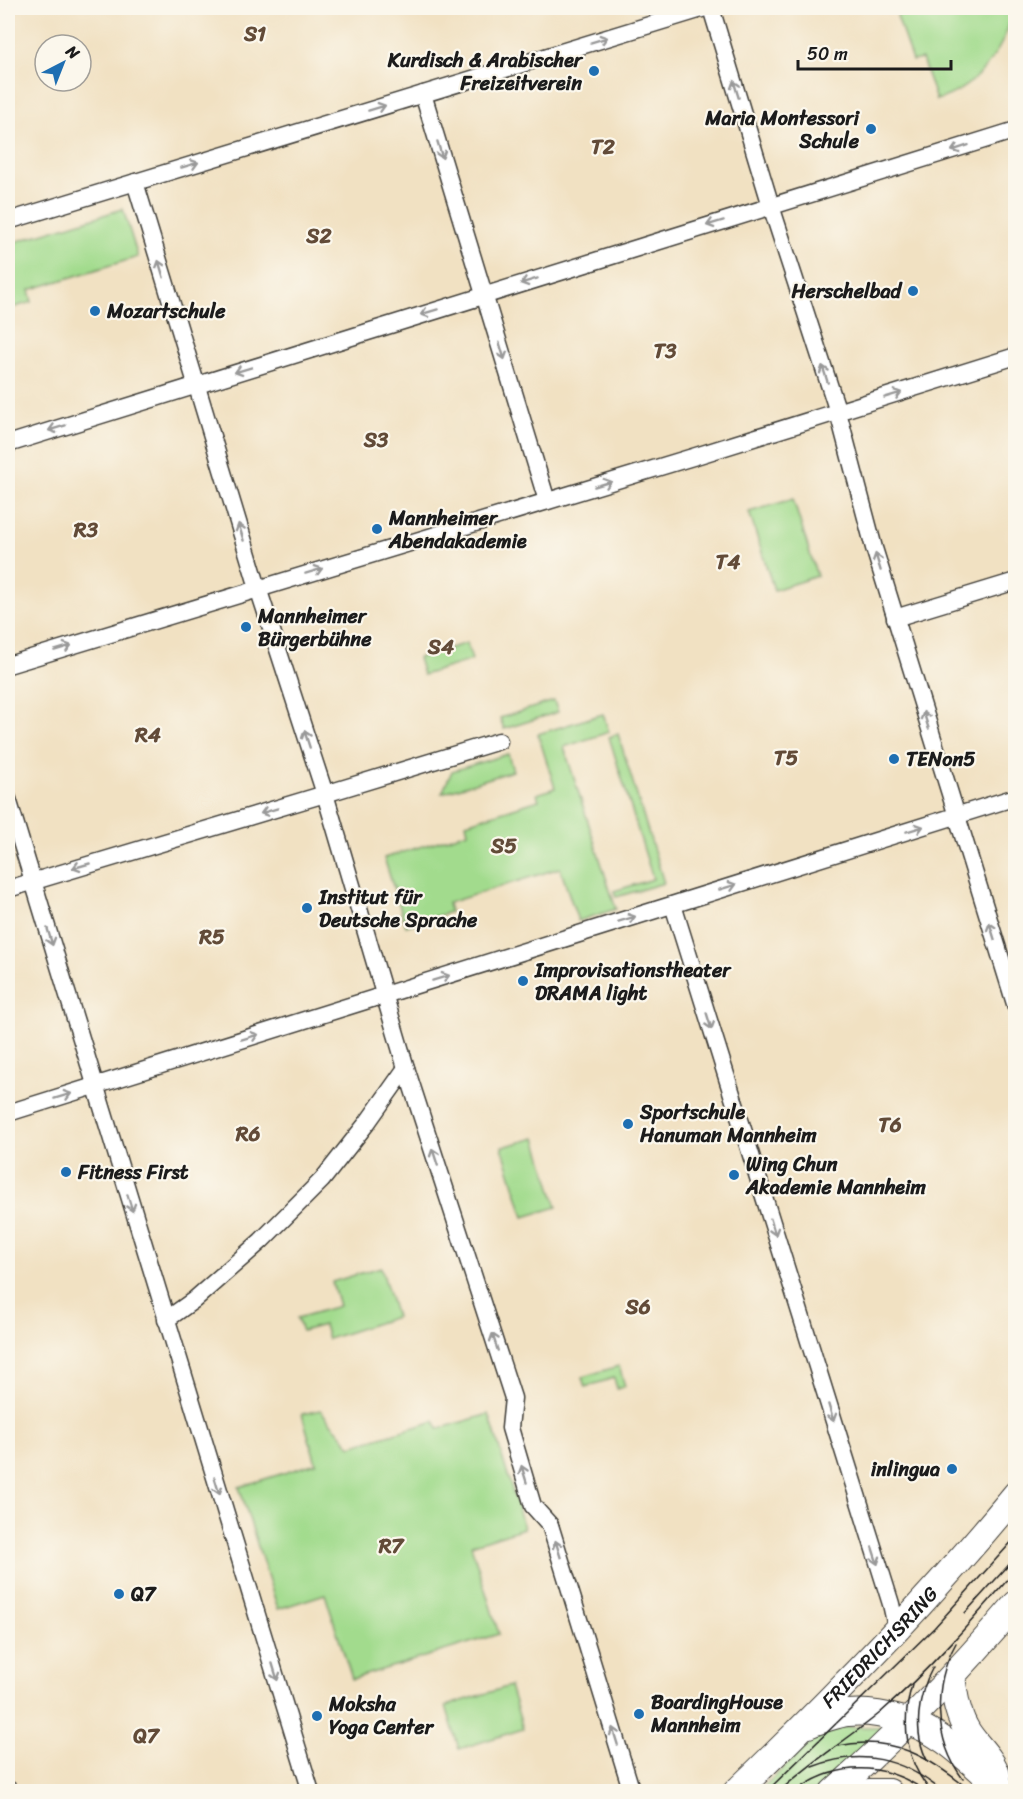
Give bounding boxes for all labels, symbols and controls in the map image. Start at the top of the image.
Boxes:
district label: S1 [243,15,266,53]
north arrow [33,33,93,93]
scale bar [798,33,951,71]
one-way arrow [589,34,608,45]
text: N [58,37,87,67]
text: 50 m [807,38,848,70]
place label: Kurdisch & Arabischer Freizeitverein [387,43,584,101]
marker: Kurdisch & Arabischer Freizeitverein [587,64,601,78]
one-way arrow [730,80,741,99]
place label: Maria Montessori Schule [704,101,860,159]
one-way arrow [367,102,386,113]
marker: Maria Montessori Schule [864,122,878,136]
district label: T2 [591,128,615,166]
one-way arrow [435,140,446,159]
one-way arrow [951,143,970,154]
one-way arrow [181,159,200,170]
district label: S2 [305,217,332,255]
one-way arrow [706,218,725,229]
one-way arrow [155,260,166,279]
place label: Herschelbad [790,274,903,309]
one-way arrow [520,276,539,287]
marker: Herschelbad [906,284,920,298]
place label: Mozartschule [106,294,226,329]
marker: Mozartschule [88,304,102,318]
one-way arrow [420,307,439,318]
district label: T3 [653,332,677,370]
one-way arrow [497,341,508,360]
one-way arrow [234,365,253,376]
one-way arrow [819,365,830,384]
one-way arrow [883,388,902,399]
district label: S3 [363,421,389,459]
one-way arrow [48,423,67,434]
one-way arrow [593,478,612,489]
place label: Mannheimer Abendakademie [388,501,527,559]
district label: R3 [73,511,99,549]
marker: Mannheimer Abendakademie [370,522,384,536]
one-way arrow [235,523,246,542]
district label: T4 [716,543,740,581]
one-way arrow [872,553,883,572]
one-way arrow [304,565,323,576]
place label: Mannheimer Bürgerbühne [257,599,372,657]
marker: Mannheimer Bürgerbühne [239,620,253,634]
district label: S4 [427,628,454,666]
one-way arrow [53,642,72,653]
one-way arrow [920,711,931,730]
district label: R4 [134,716,161,754]
one-way arrow [301,730,312,749]
district label: T5 [774,739,798,777]
place label: TENon5 [906,742,975,777]
marker: TENon5 [887,752,901,766]
one-way arrow [259,806,278,817]
one-way arrow [905,823,924,834]
district label: S5 [490,827,517,865]
one-way arrow [72,861,91,873]
place label: Institut für Deutsche Sprache [318,880,478,938]
one-way arrow [719,881,738,892]
marker: Institut für Deutsche Sprache [300,901,314,915]
one-way arrow [617,913,636,924]
district label: R5 [198,918,225,956]
one-way arrow [986,922,997,941]
one-way arrow [45,927,56,946]
place label: Improvisationstheater DRAMA light [534,953,732,1011]
one-way arrow [431,971,450,982]
marker: Improvisationstheater DRAMA light [516,974,530,988]
one-way arrow [704,1011,715,1030]
one-way arrow [240,1031,259,1042]
one-way arrow [54,1090,73,1101]
place label: Sportschule Hanuman Mannheim [639,1095,817,1153]
district label: T6 [878,1106,902,1144]
district label: R6 [235,1115,260,1153]
marker: Sportschule Hanuman Mannheim [621,1117,635,1131]
place label: Wing Chun Akademie Mannheim [745,1147,927,1205]
one-way arrow [429,1148,440,1167]
place label: Fitness First [77,1155,189,1190]
marker: Fitness First [59,1165,73,1179]
marker: Wing Chun Akademie Mannheim [727,1168,741,1182]
one-way arrow [125,1193,136,1212]
one-way arrow [768,1217,779,1236]
district label: S6 [624,1288,651,1326]
one-way arrow [488,1333,499,1352]
one-way arrow [826,1403,837,1422]
place label: inlingua [871,1452,940,1487]
marker: inlingua [945,1462,959,1476]
one-way arrow [518,1464,529,1483]
one-way arrow [212,1476,223,1495]
district label: R7 [378,1527,405,1565]
one-way arrow [551,1540,562,1559]
one-way arrow [871,1546,882,1565]
place label: Q7 [131,1577,157,1612]
street label: FRIEDRICHSRING [813,1577,947,1717]
marker: Q7 [112,1587,126,1601]
one-way arrow [270,1662,281,1681]
place label: BoardingHouse Mannheim [650,1685,783,1743]
place label: Moksha Yoga Center [328,1687,435,1745]
marker: BoardingHouse Mannheim [632,1707,646,1721]
marker: Moksha Yoga Center [310,1709,324,1723]
district label: Q7 [133,1717,161,1755]
one-way arrow [609,1727,620,1746]

